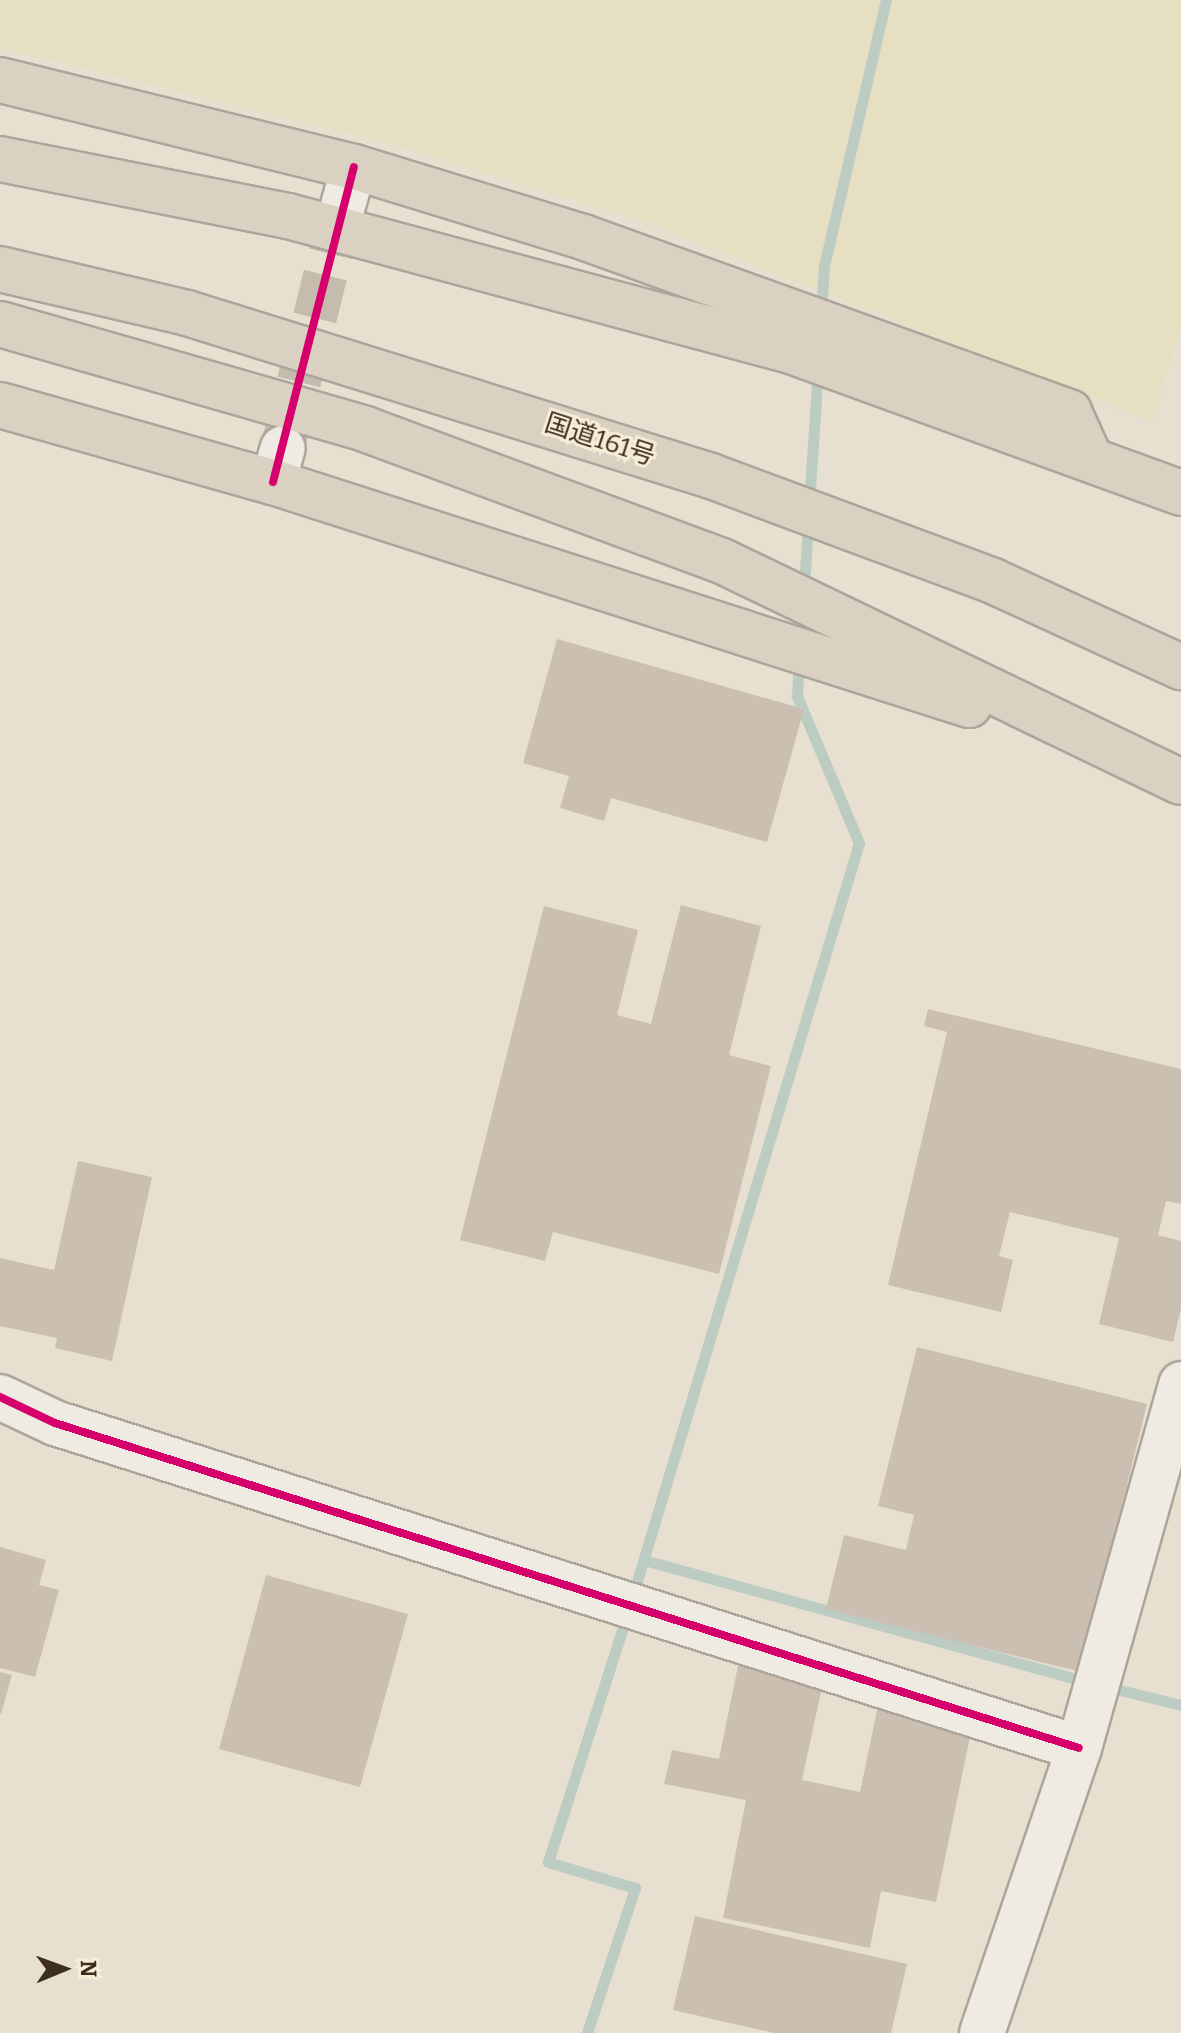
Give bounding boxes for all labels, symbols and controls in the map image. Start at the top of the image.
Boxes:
street label: 国道161号 [541,408,659,472]
north arrow [24,1929,104,2009]
text: N [75,1960,102,1977]

